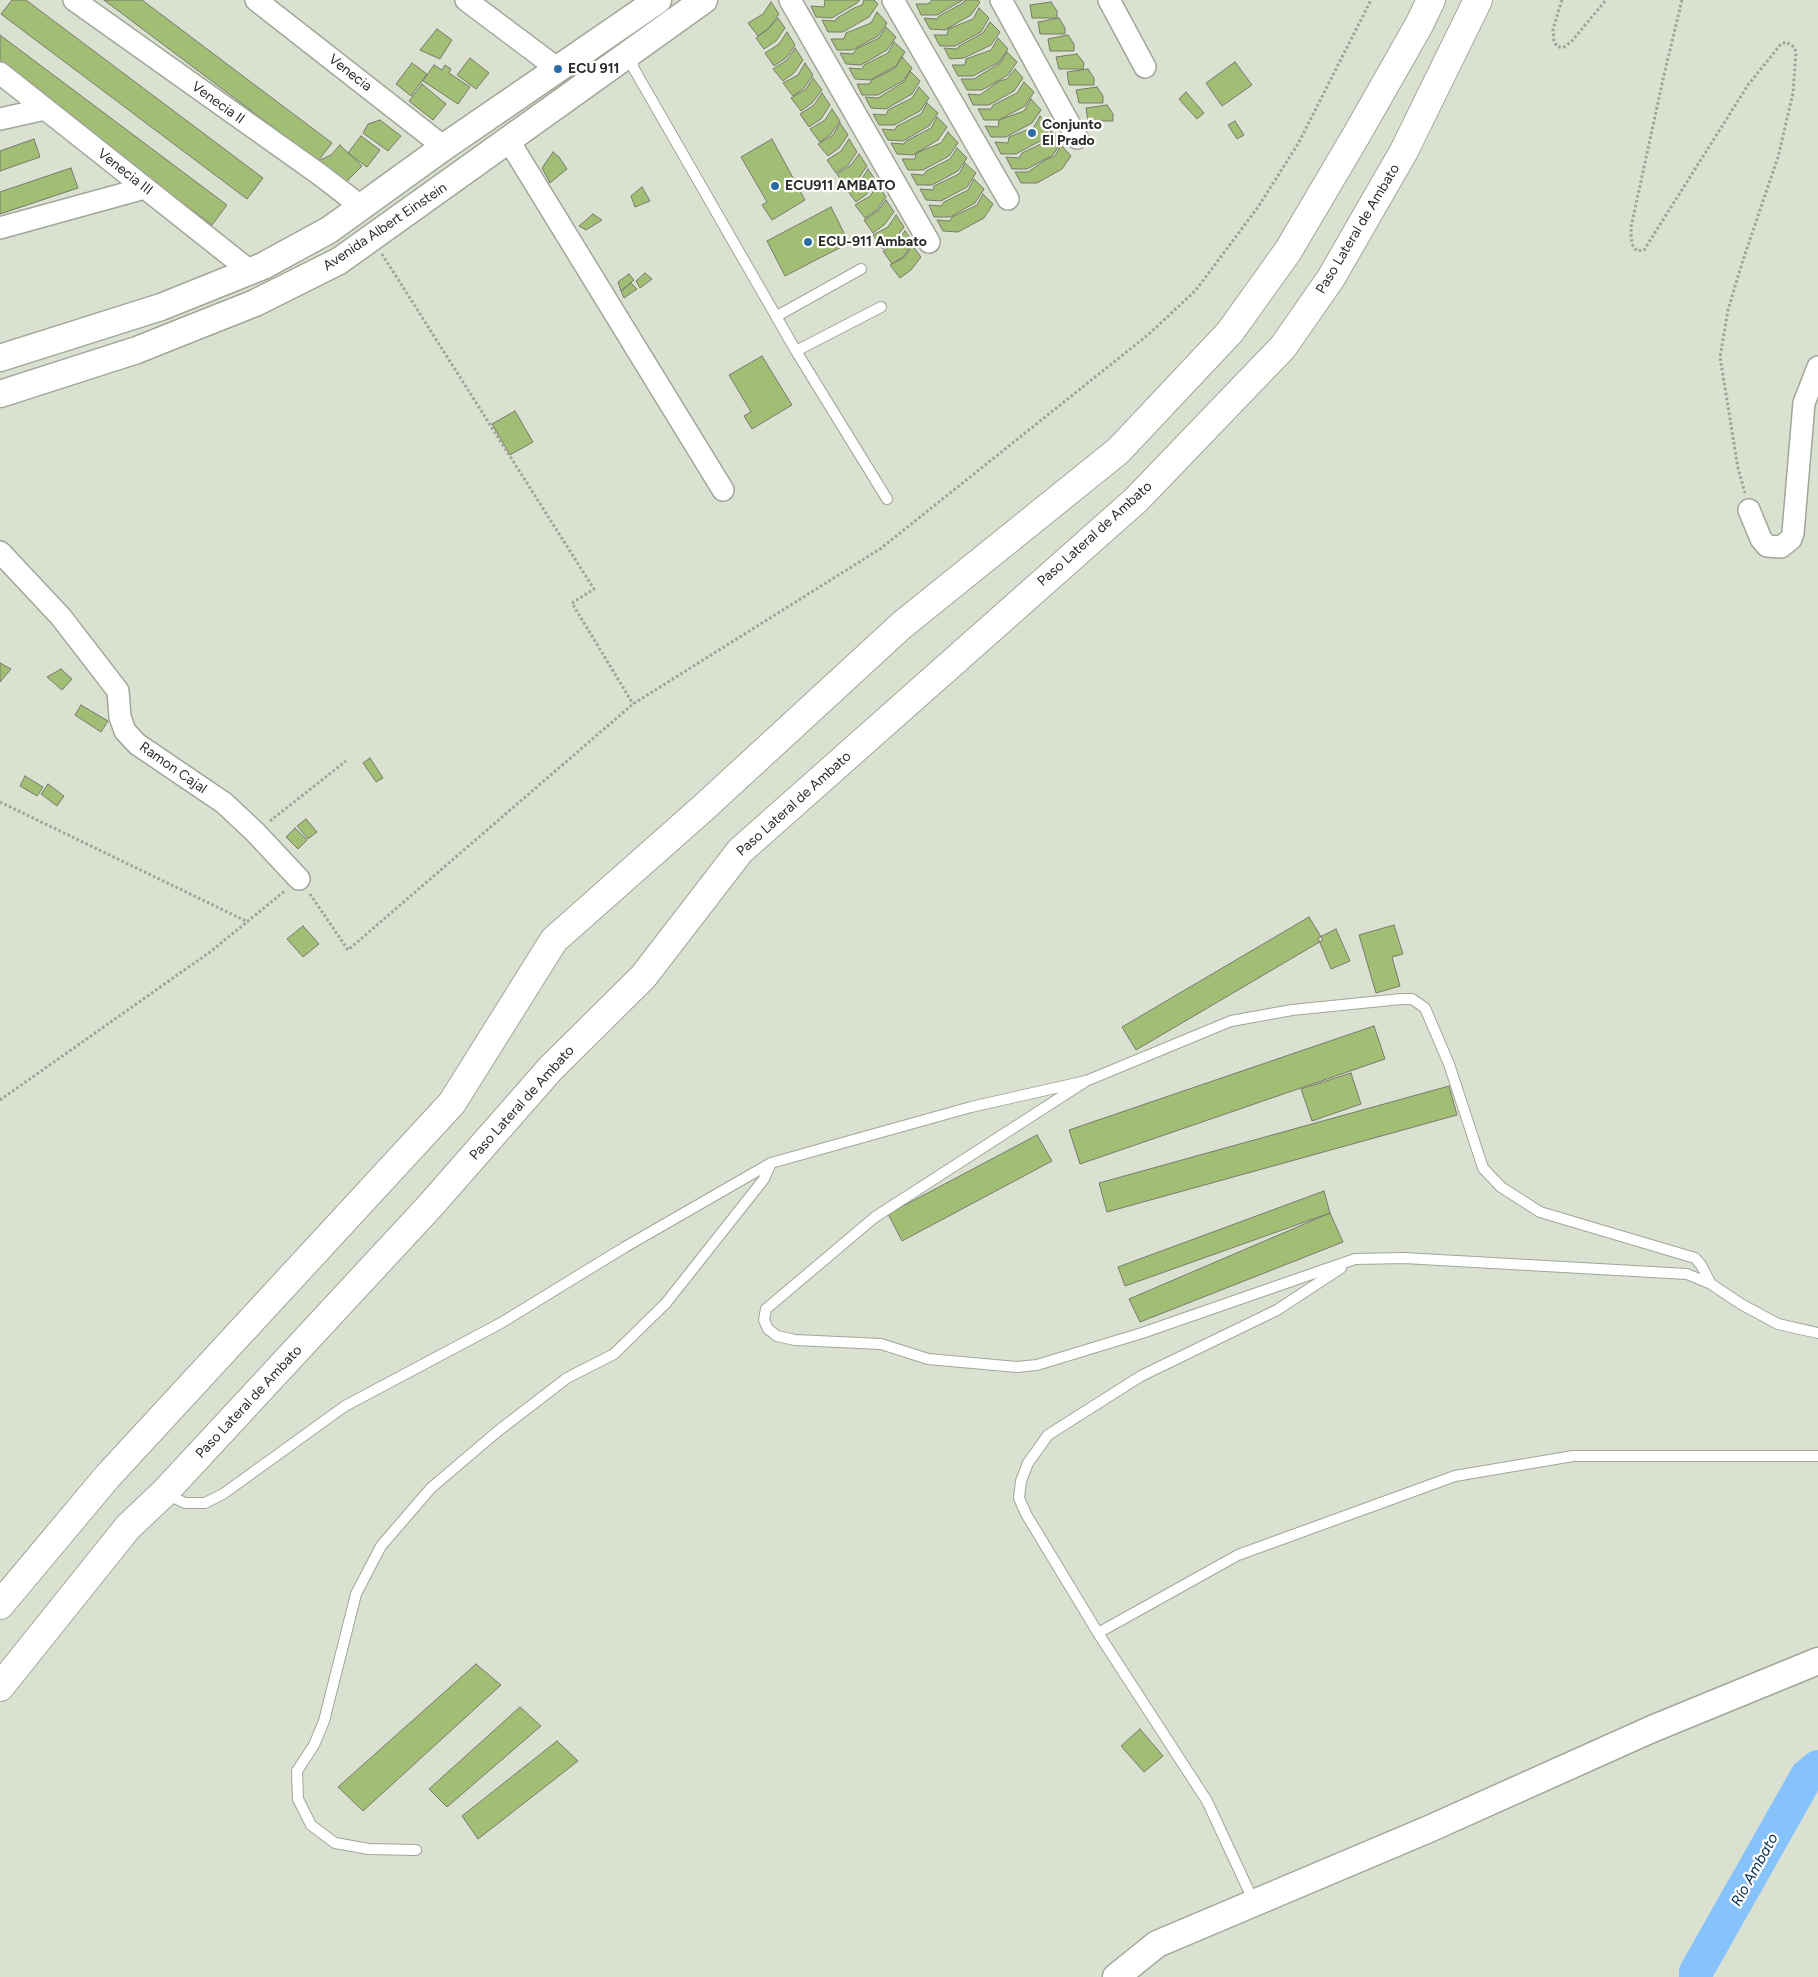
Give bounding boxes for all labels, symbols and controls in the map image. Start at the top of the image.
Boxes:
street label: Venecia [325,51,375,95]
place label: ECU 911 [568,61,620,77]
marker: ECU 911 [552,63,564,75]
street label: Venecia II [188,78,248,128]
place label: Conjunto El Prado [1042,117,1102,150]
marker: Conjunto El Prado [1026,127,1038,139]
street label: Venecia III [94,145,156,199]
street label: Paso Lateral de Ambato [1313,161,1403,297]
place label: ECU911 AMBATO [785,178,896,194]
street label: Avenida Albert Einstein [320,179,450,275]
marker: ECU911 AMBATO [769,180,781,192]
place label: ECU-911 Ambato [818,234,927,250]
marker: ECU-911 Ambato [802,236,814,248]
street label: Paso Lateral de Ambato [1034,478,1156,590]
street label: Ramon Cajal [136,739,210,797]
street label: Paso Lateral de Ambato [733,748,855,860]
street label: Paso Lateral de Ambato [466,1042,578,1164]
street label: Paso Lateral de Ambato [192,1342,306,1462]
water label: Río Ambato [1728,1830,1782,1910]

